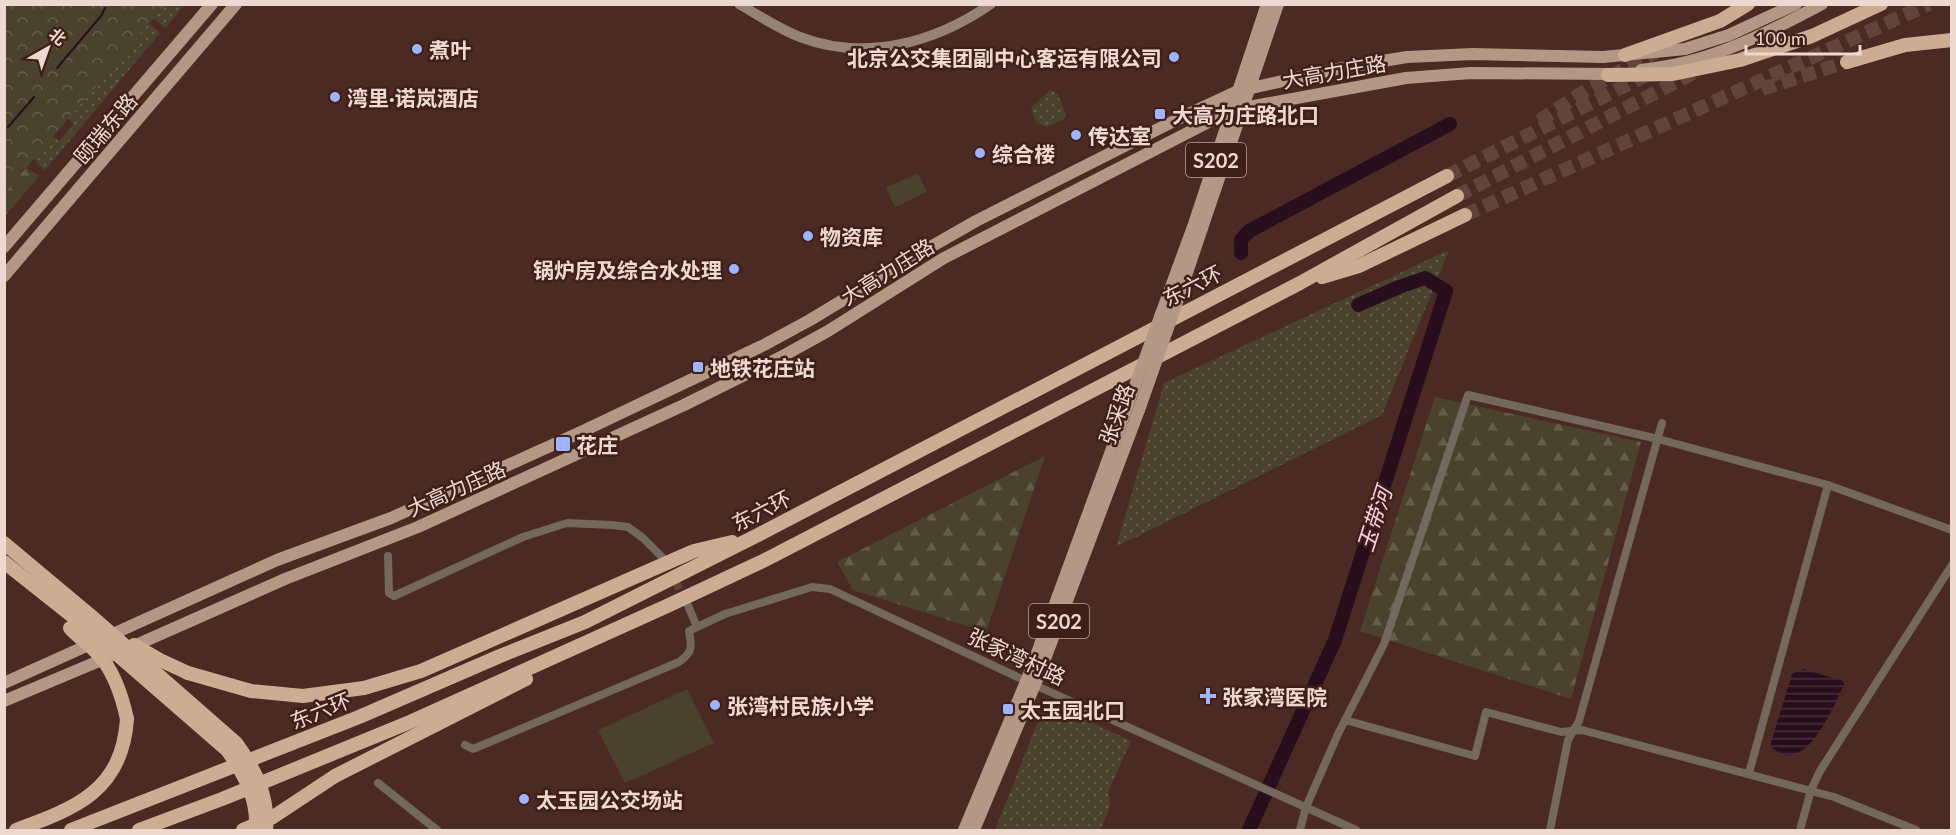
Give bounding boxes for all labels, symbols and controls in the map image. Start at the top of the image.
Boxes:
north arrow [18,18,78,78]
scale bar [1746,18,1860,56]
text: 北 [46,24,70,49]
text: 100 m [1755,27,1806,49]
place label: 煮叶 [429,37,471,62]
marker: 煮叶 [410,42,424,56]
place label: 北京公交集团副中心客运有限公司 [847,45,1162,70]
marker: 北京公交集团副中心客运有限公司 [1167,50,1181,64]
street label: 大高力庄路 [1280,50,1388,92]
place label: 湾里·诺岚酒店 [347,85,479,110]
street label: 颐瑞东路 [68,88,142,168]
marker: 湾里·诺岚酒店 [328,90,342,104]
place label: 大高力庄路北口 [1172,102,1319,127]
marker: 大高力庄路北口 [1153,107,1167,121]
place label: 传达室 [1088,123,1151,148]
marker: 传达室 [1069,128,1083,142]
place label: 综合楼 [992,141,1055,166]
road number: S202 [1186,143,1246,177]
marker: 综合楼 [973,146,987,160]
place label: 物资库 [820,224,883,249]
marker: 物资库 [801,229,815,243]
street label: 大高力庄路 [836,233,938,309]
place label: 锅炉房及综合水处理 [533,257,722,282]
street label: 东六环 [1158,260,1226,310]
marker: 锅炉房及综合水处理 [727,262,741,276]
place label: 地铁花庄站 [710,355,815,380]
marker: 地铁花庄站 [691,360,705,374]
street label: 张采路 [1093,380,1139,448]
place label: 花庄 [576,432,618,457]
marker: 花庄 [554,435,572,453]
street label: 大高力庄路 [403,455,509,521]
water label: 玉带河 [1351,480,1398,555]
street label: 东六环 [727,485,795,535]
road number: S202 [1029,604,1089,638]
street label: 张家湾村路 [964,622,1070,690]
place label: 张家湾医院 [1222,684,1327,709]
street label: 东六环 [286,687,354,733]
marker: 张家湾医院 [1199,687,1217,705]
place label: 张湾村民族小学 [727,693,874,718]
place label: 太玉园北口 [1020,697,1125,722]
marker: 张湾村民族小学 [708,698,722,712]
marker: 太玉园北口 [1001,702,1015,716]
place label: 太玉园公交场站 [536,787,683,812]
marker: 太玉园公交场站 [517,792,531,806]

